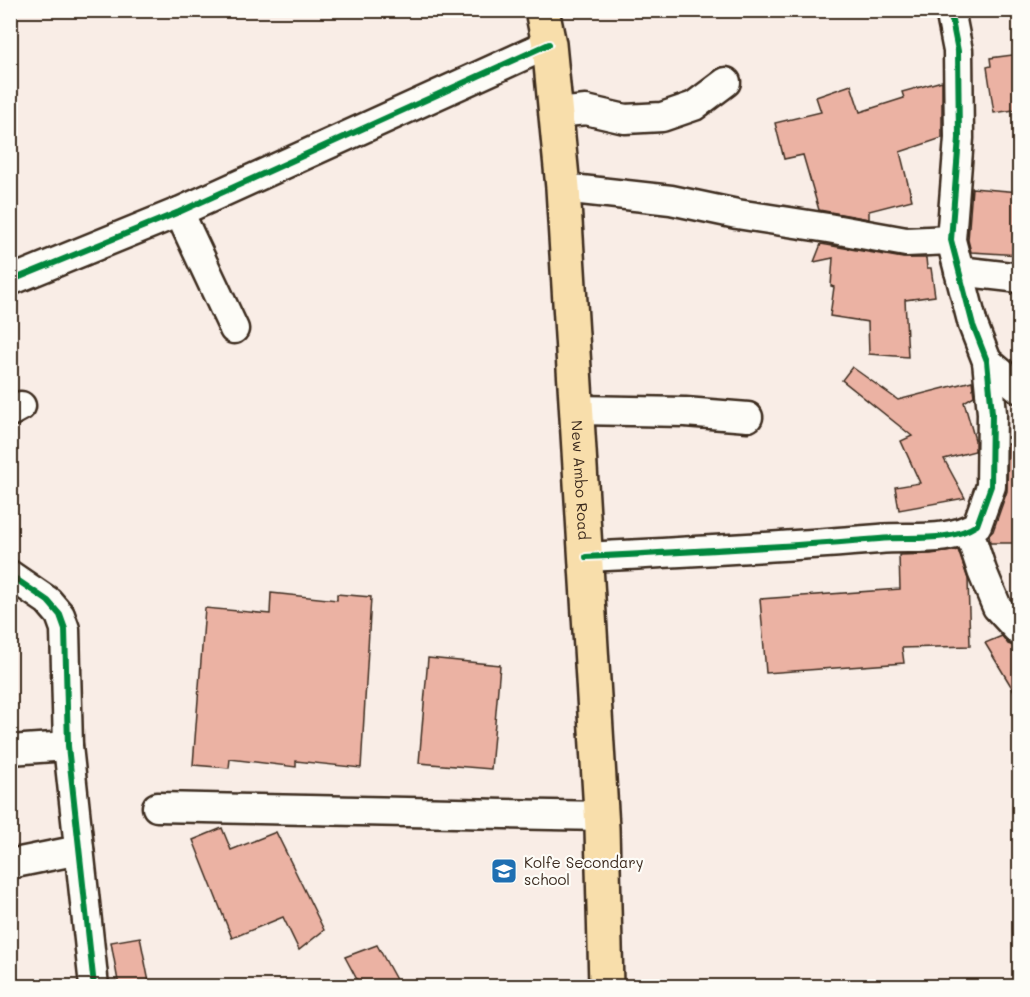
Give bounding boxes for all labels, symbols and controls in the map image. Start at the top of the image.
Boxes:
street label: New Ambo Road [567,420,594,541]
place label: Kolfe Secondary school [524,852,644,889]
school or university icon: Kolfe Secondary school [489,856,519,886]

